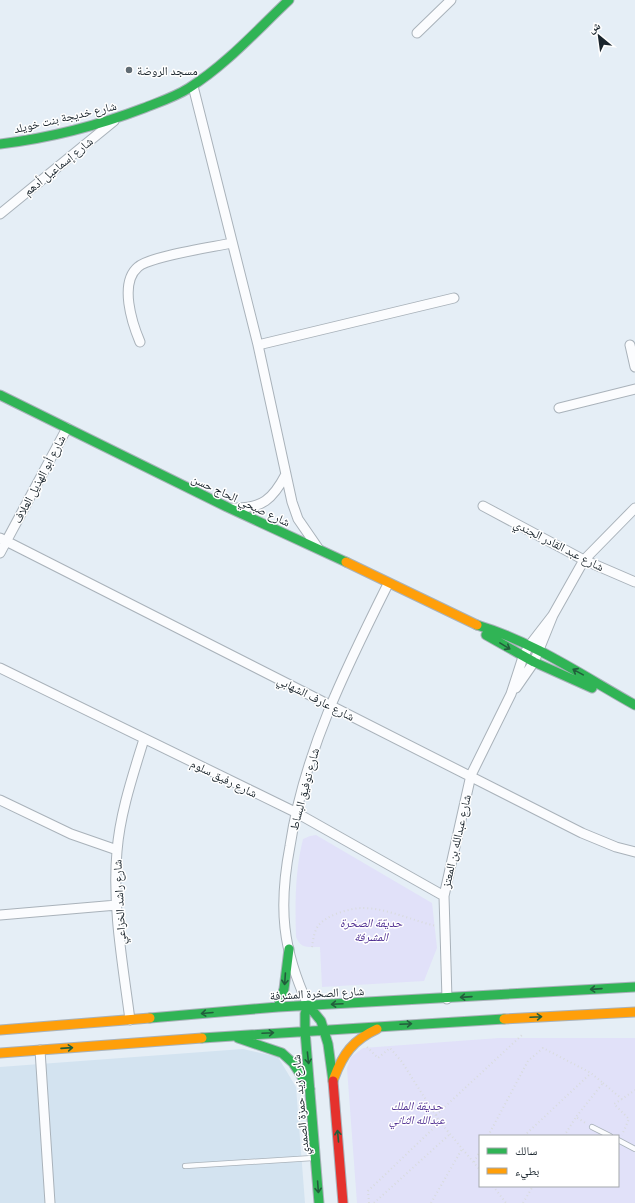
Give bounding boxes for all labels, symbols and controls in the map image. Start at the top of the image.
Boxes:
north arrow [579,16,619,56]
text: ش [586,18,603,37]
place label: مسجد الروضة [137,63,198,78]
marker: مسجد الروضة [124,65,134,75]
street label: شارع خديجة بنت خويلد [12,98,118,137]
street label: شارع إسماعيل أدهم [20,133,96,199]
street label: شارع أبو الهذيل العلاف [9,432,70,526]
street label: شارع صبحي الحاج حسن [188,471,293,532]
street label: شارع عبد القادر الجندي [510,516,607,577]
one-way arrow [499,642,510,650]
one-way arrow [572,668,584,675]
street label: شارع عارف الشهابي [273,672,357,727]
street label: شارع توفيق البساط [286,746,323,832]
street label: شارع رفيق سلوم [188,755,260,802]
street label: شارع عبدالله بن المعتز [438,793,475,890]
street label: شارع راشد الخزاعي [109,859,132,945]
park label: حديقة الصخرة المشرفة [340,915,403,944]
one-way arrow [281,972,288,985]
street label: شارع الصخرة المشرفة [269,983,365,1004]
one-way arrow [590,986,603,993]
one-way arrow [460,994,473,1001]
one-way arrow [330,1000,343,1007]
one-way arrow [201,1010,214,1017]
one-way arrow [529,1013,542,1021]
one-way arrow [399,1020,412,1028]
one-way arrow [261,1030,274,1037]
one-way arrow [60,1045,73,1052]
one-way arrow [304,1051,311,1064]
street label: شارع زيد حمزة الصمدي [288,1054,315,1156]
park label: حديقة الملك عبدالله الثاني [389,1098,446,1130]
one-way arrow [334,1130,342,1143]
legend [479,1135,619,1187]
text: سالك [515,1143,537,1158]
text: بطيء [515,1163,539,1181]
one-way arrow [315,1180,322,1193]

